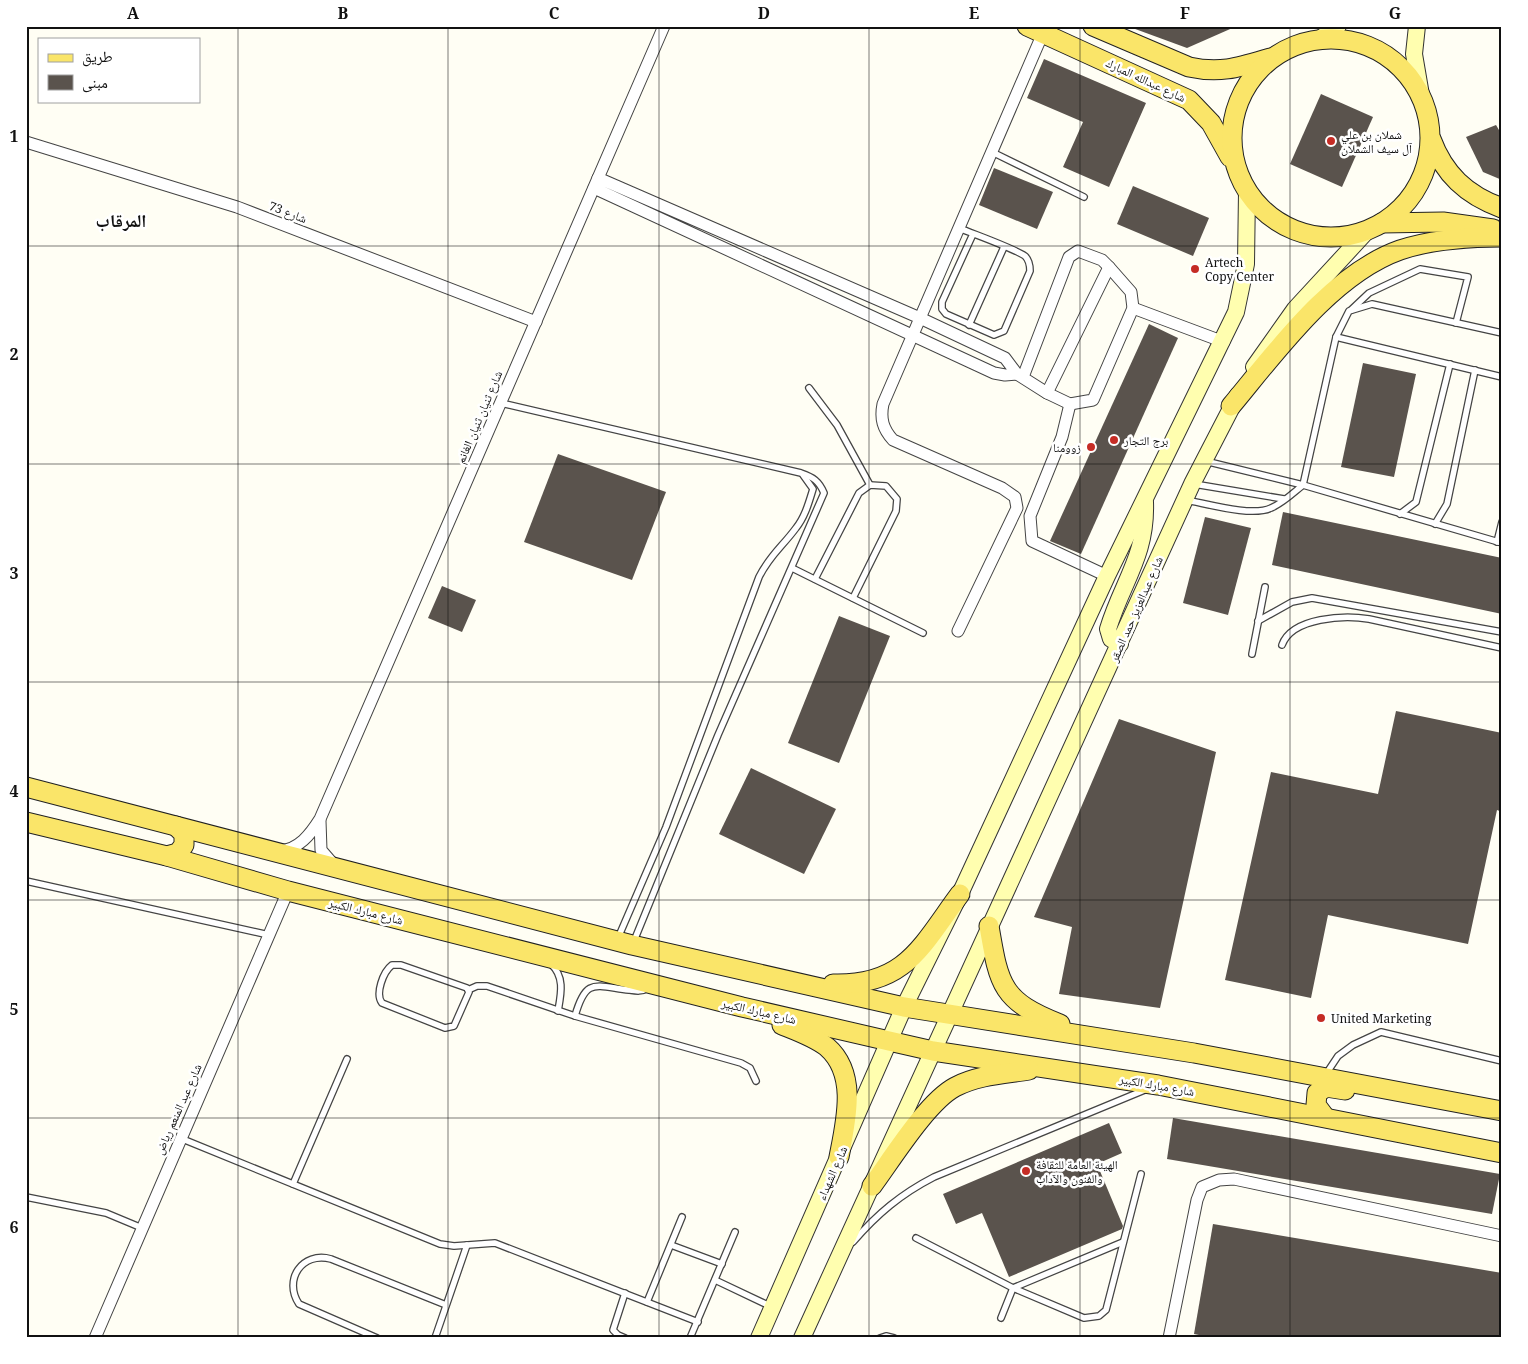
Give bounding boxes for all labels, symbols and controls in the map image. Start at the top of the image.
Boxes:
text: A [127,2,140,24]
text: B [338,2,349,24]
text: C [549,2,560,24]
text: D [758,2,770,24]
text: E [969,2,979,24]
text: F [1180,2,1190,24]
text: G [1389,2,1401,24]
legend [38,38,200,102]
text: طريق [82,46,113,67]
street label: شارع عبدالله المبارك [1103,54,1189,106]
text: مبنى [82,72,108,93]
text: 1 [9,125,19,147]
place label: شملان بن علي آل سيف الشملان [1341,126,1413,157]
marker: شملان بن علي آل سيف الشملان [1325,135,1337,147]
street label: شارع 73 [267,197,310,227]
district label: المرقاب [96,208,146,232]
place label: Artech Copy Center [1205,254,1274,285]
marker: Artech Copy Center [1189,263,1201,275]
text: 2 [9,343,19,365]
street label: شارع ثنيان ثنيان الغانم [452,368,506,466]
place label: برج التجار [1123,432,1168,449]
marker: برج التجار [1108,434,1120,446]
place label: زوومنا [1053,439,1081,456]
marker: زوومنا [1085,441,1097,453]
street label: شارع عبدالعزيز حمد الصقر [1105,553,1167,665]
text: 3 [9,562,19,584]
text: 4 [9,780,19,802]
street label: شارع مبارك الكبير [326,893,405,928]
street label: شارع مبارك الكبير [719,994,798,1028]
text: 5 [9,998,19,1020]
place label: United Marketing [1331,1010,1432,1027]
marker: United Marketing [1315,1012,1327,1024]
street label: شارع عبد المنعم رياض [150,1061,206,1157]
street label: شارع مبارك الكبير [1117,1070,1196,1100]
street label: شارع الشهداء [813,1143,852,1203]
place label: الهيئة العامة للثقافة والفنون والآداب [1036,1156,1118,1187]
marker: الهيئة العامة للثقافة والفنون والآداب [1020,1165,1032,1177]
text: 6 [9,1216,19,1238]

